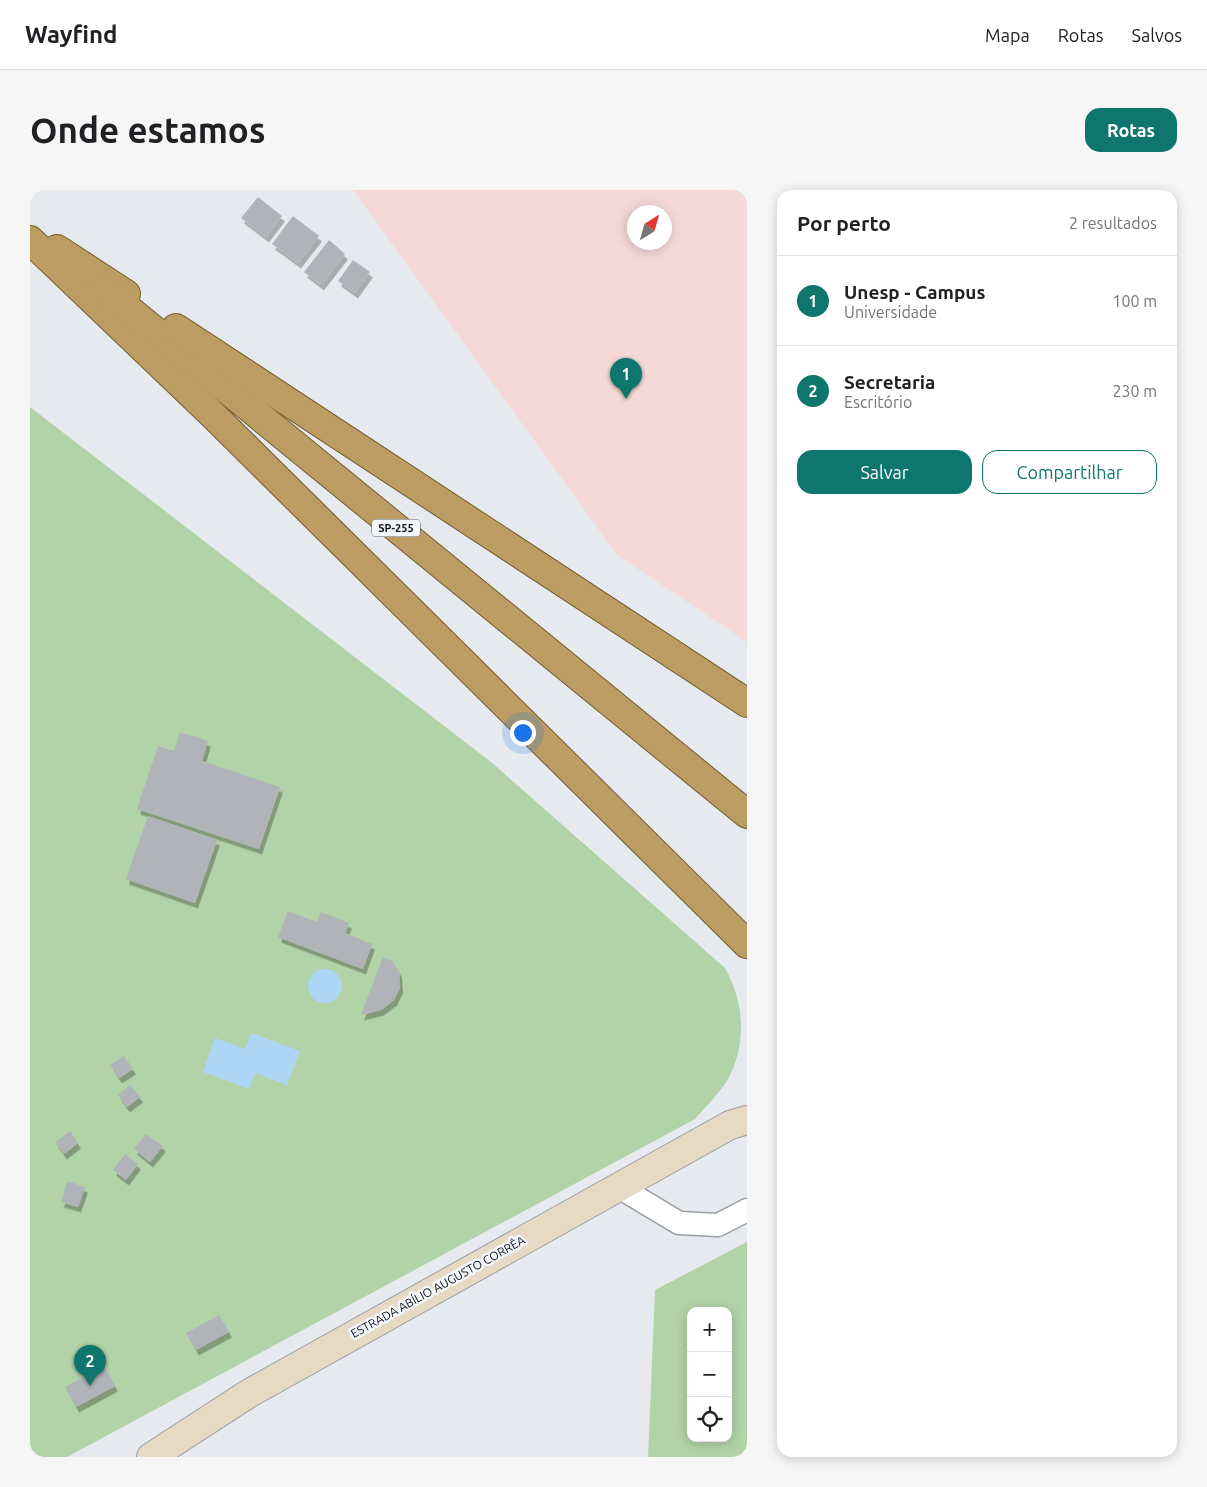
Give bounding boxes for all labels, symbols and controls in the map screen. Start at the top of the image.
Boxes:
text: Wayfind [25,21,117,48]
text: Mapa [985,25,1030,45]
text: Rotas [1058,25,1104,45]
text: Salvos [1132,25,1182,45]
button: Rotas [1085,108,1177,152]
text: Onde estamos [30,110,265,150]
north arrow [627,205,672,250]
text: Por perto [797,211,891,235]
text: 2 resultados [1069,214,1157,232]
text: Unesp - Campus [844,281,985,303]
text: 1 [808,292,818,310]
text: 100 m [1112,292,1157,310]
text: Universidade [844,303,937,321]
pin: 1 [610,358,642,399]
text: Secretaria [844,371,935,393]
text: 2 [808,382,818,400]
text: 230 m [1112,382,1157,400]
text: Escritório [844,393,912,411]
button: Salvar [797,450,972,494]
button: Compartilhar [982,450,1157,494]
road number: SP-255 [372,519,420,536]
your location [510,720,536,746]
street label: ESTRADA ABÍLIO AUGUSTO CORRÊA [348,1233,527,1340]
map controls [687,1307,732,1442]
button: + [687,1307,732,1352]
pin: 2 [74,1345,106,1386]
button: − [687,1352,732,1397]
button: locate [687,1397,732,1442]

